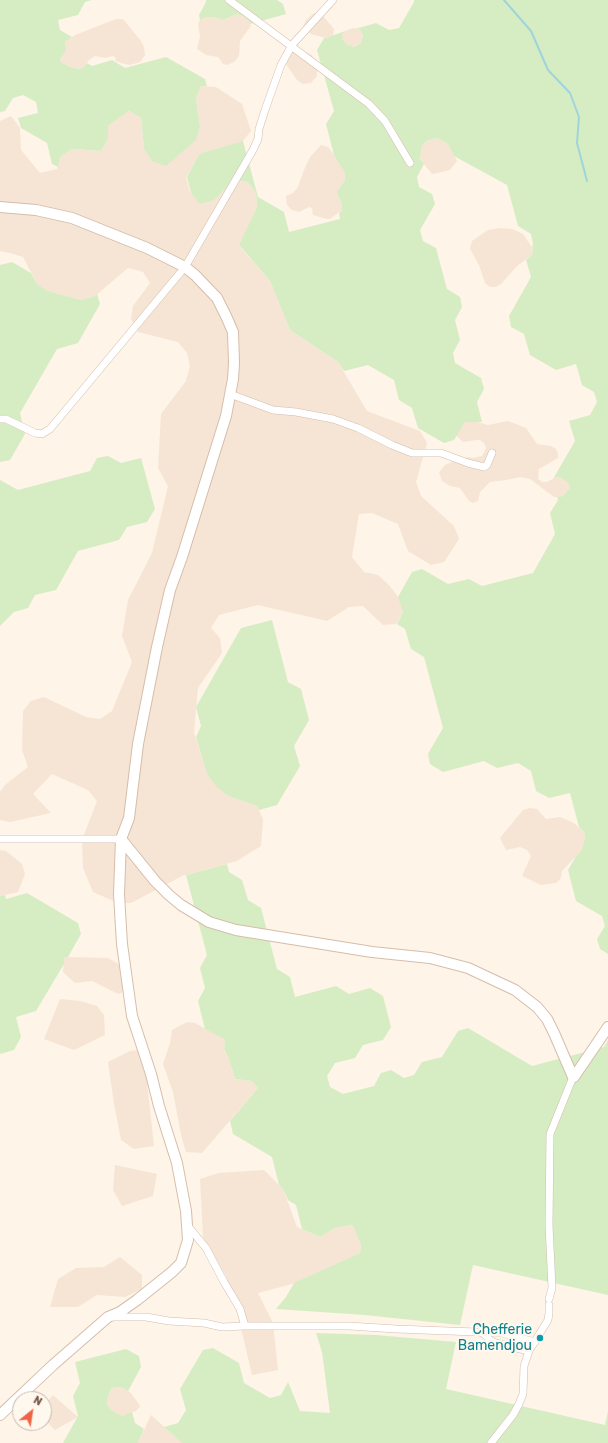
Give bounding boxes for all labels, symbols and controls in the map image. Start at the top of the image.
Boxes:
place label: Chefferie Bamendjou [458,1322,532,1354]
marker: Chefferie Bamendjou [535,1333,545,1343]
north arrow [12,1391,52,1431]
text: N [31,1393,44,1409]

